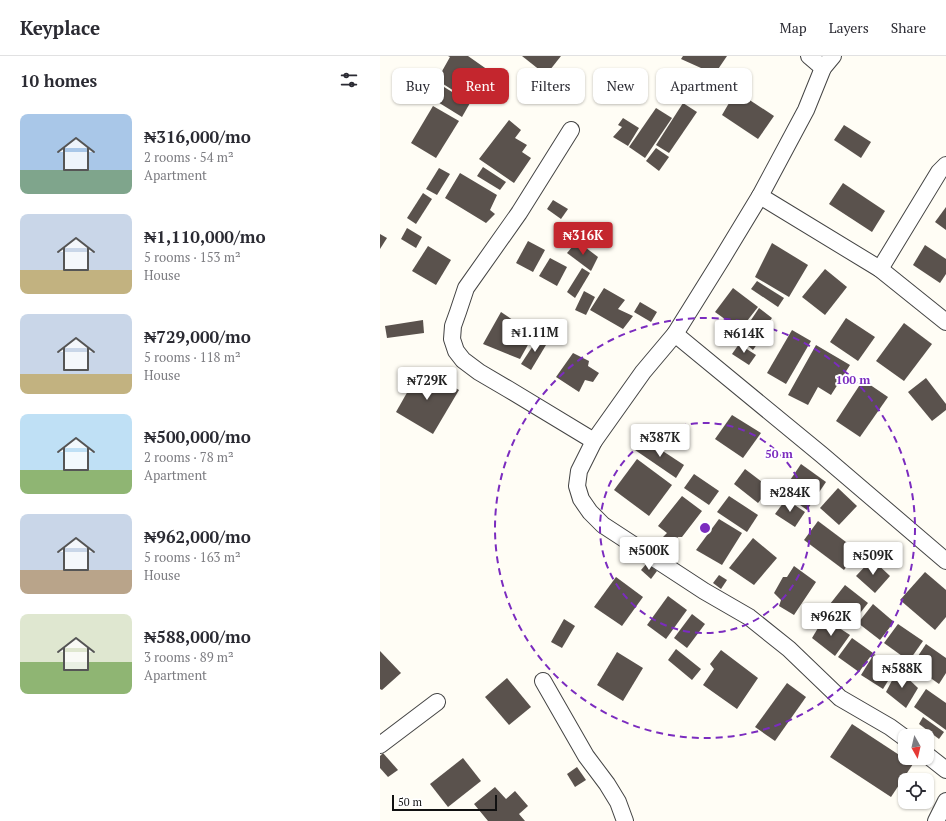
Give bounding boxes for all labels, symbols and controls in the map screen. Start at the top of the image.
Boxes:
text: Keyplace [20,15,100,40]
text: Map [780,18,807,37]
text: Layers [829,18,869,37]
text: Share [891,18,926,37]
chip: Buy [392,68,444,104]
chip: Rent [452,68,509,104]
chip: Filters [517,68,585,104]
chip: New [593,68,648,104]
chip: Apartment [656,68,752,104]
text: 10 homes [20,69,97,92]
icon: filters [338,69,360,91]
text: ₦316,000/mo [144,125,251,148]
icon: home [52,130,100,178]
text: 2 rooms · 54 m² [144,148,234,166]
text: Apartment [144,166,207,184]
pin: ₦316K [555,222,611,256]
text: ₦1,110,000/mo [144,225,266,248]
text: ₦316K [563,226,603,244]
icon: home [52,230,100,278]
text: 5 rooms · 153 m² [144,248,241,266]
text: House [144,266,180,284]
pin: ₦1.11M [502,319,568,353]
pin: ₦614K [716,320,772,354]
text: ₦1.11M [511,323,559,341]
text: ₦614K [724,324,764,342]
text: ₦729,000/mo [144,325,251,348]
icon: home [52,330,100,378]
text: 5 rooms · 118 m² [144,348,241,366]
text: House [144,366,180,384]
pin: ₦729K [399,367,455,401]
text: ₦729K [407,371,447,389]
text: 100 m [836,372,870,387]
pin: ₦387K [632,424,688,458]
text: ₦500,000/mo [144,425,251,448]
text: ₦387K [640,428,680,446]
icon: home [52,430,100,478]
text: 50 m [765,446,793,461]
text: 2 rooms · 78 m² [144,448,234,466]
text: Apartment [144,466,207,484]
pin: ₦284K [762,479,818,513]
text: ₦284K [770,483,810,501]
centre of rings [698,521,712,535]
text: ₦962,000/mo [144,525,251,548]
icon: home [52,530,100,578]
pin: ₦500K [621,537,677,571]
text: ₦500K [629,541,669,559]
pin: ₦509K [845,542,901,576]
text: ₦509K [853,546,893,564]
text: 5 rooms · 163 m² [144,548,241,566]
text: House [144,566,180,584]
pin: ₦962K [803,603,859,637]
text: ₦962K [811,607,851,625]
text: ₦588,000/mo [144,625,251,648]
icon: home [52,630,100,678]
text: 3 rooms · 89 m² [144,648,234,666]
pin: ₦588K [874,655,930,689]
text: ₦588K [882,659,922,677]
text: Apartment [144,666,207,684]
north arrow [898,729,934,765]
map controls [898,729,934,809]
button: locate [898,773,934,809]
scale bar [392,793,497,812]
text: 50 m [398,795,422,809]

